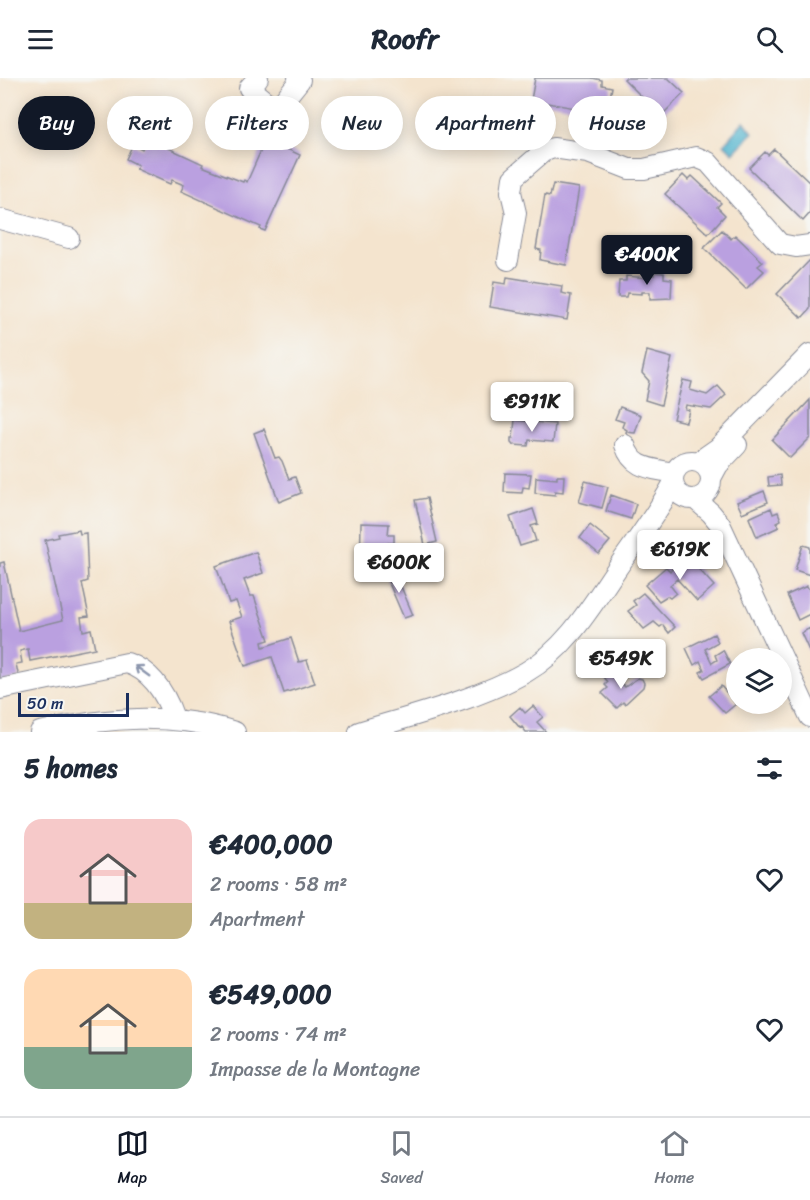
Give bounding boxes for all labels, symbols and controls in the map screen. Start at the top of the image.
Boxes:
text: Roofr [372,15,438,63]
icon: menu [24,23,57,56]
icon: search [753,23,786,56]
chip: Buy [18,96,95,150]
chip: Rent [107,96,193,150]
chip: Filters [205,96,309,150]
chip: New [321,96,403,150]
chip: Apartment [415,96,556,150]
chip: House [568,96,667,150]
pin: €400K [605,235,689,286]
text: €400K [615,237,679,272]
pin: €911K [490,382,574,433]
text: €911K [505,384,559,419]
pin: €619K [638,530,722,581]
text: €619K [651,532,709,567]
pin: €600K [357,543,441,594]
text: €600K [368,545,430,580]
pin: €549K [579,639,663,690]
text: €549K [590,641,652,676]
map controls [726,648,792,714]
button: layers [726,648,792,714]
one-way arrow [134,665,150,678]
text: 50 m [27,689,63,718]
scale bar [18,690,129,718]
text: 5 homes [24,745,117,791]
icon: filters [753,752,786,785]
text: €400,000 [210,821,333,867]
icon: home [72,843,144,915]
icon: heart [753,863,786,896]
text: 2 rooms · 58 m² [210,867,347,902]
text: Apartment [210,902,304,937]
text: €549,000 [210,971,332,1017]
icon: home [72,993,144,1065]
icon: heart [753,1013,786,1046]
text: 2 rooms · 74 m² [210,1017,347,1052]
text: Impasse de la Montagne [210,1052,420,1087]
tab: Map [116,1127,149,1192]
tab: Saved [380,1127,423,1192]
tab: Home [654,1127,694,1192]

